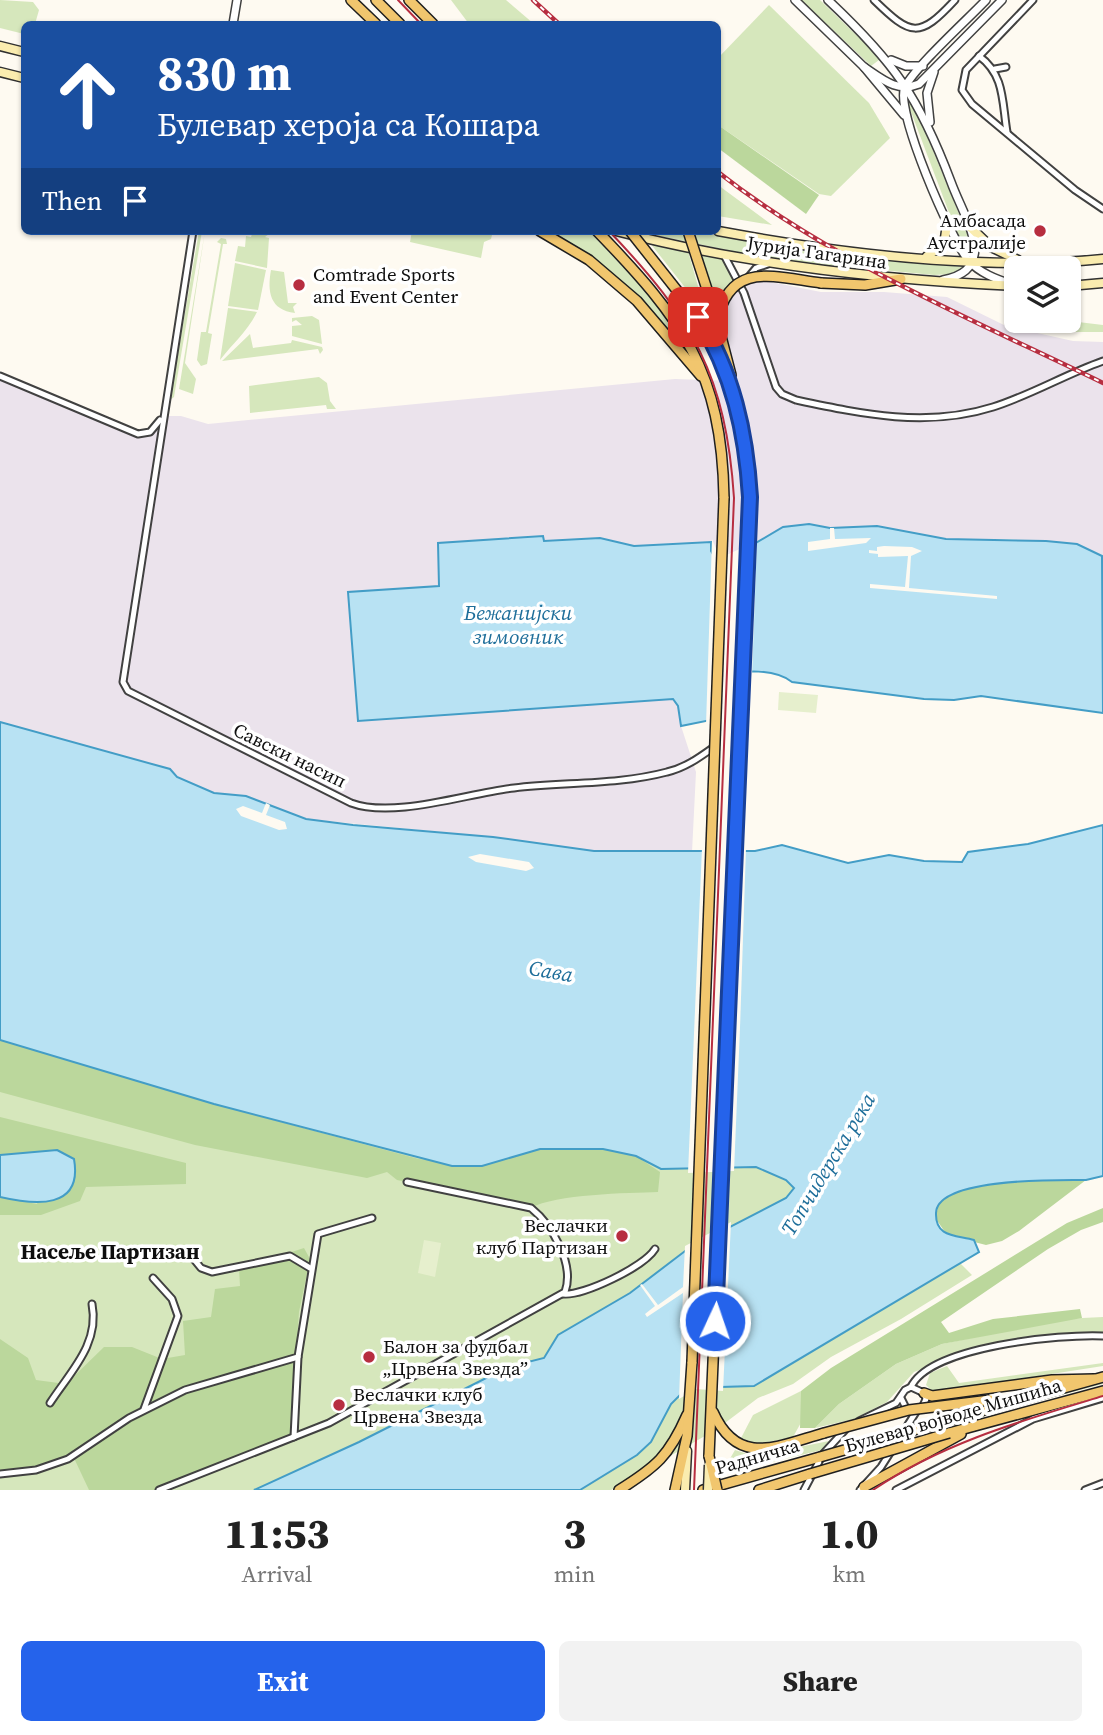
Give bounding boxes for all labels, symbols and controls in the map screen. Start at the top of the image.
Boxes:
text: 830 m [157,39,292,106]
icon: ahead [42,49,133,140]
text: Булевар хероја са Кошара [157,103,540,147]
icon: arrive [116,182,154,220]
text: Then [42,183,102,219]
place label: Амбасада Аустралије [927,207,1026,255]
marker: Амбасада Аустралије [1032,223,1048,239]
street label: Јурија Гагарина [744,229,889,275]
map controls [1004,256,1081,333]
button: layers [1004,256,1081,333]
place label: Comtrade Sports and Event Center [313,261,458,309]
marker: Comtrade Sports and Event Center [291,277,307,293]
pin [668,287,728,347]
icon: arrive [679,298,717,336]
water label: Бежанијски зимовник [463,598,572,651]
street label: Савски насип [229,716,351,794]
water label: Сава [527,953,575,989]
water label: Топчидерска река [774,1087,882,1241]
place label: Веслачки клуб Партизан [476,1212,608,1260]
marker: Веслачки клуб Партизан [614,1228,630,1244]
district label: Насеље Партизан [21,1237,199,1266]
position arrow [678,1284,752,1358]
place label: Балон за фудбал „Црвена Звезда” [383,1333,528,1381]
marker: Балон за фудбал „Црвена Звезда” [361,1349,377,1365]
street label: Булевар војводе Мишића [841,1371,1065,1458]
place label: Веслачки клуб Црвена Звезда [353,1381,483,1429]
marker: Веслачки клуб Црвена Звезда [331,1397,347,1413]
street label: Радничка [712,1432,802,1480]
text: 11:53 [224,1504,330,1562]
text: 3 [563,1504,586,1562]
text: 1.0 [820,1504,879,1562]
text: Arrival [241,1558,312,1590]
text: min [554,1558,595,1590]
text: km [833,1558,866,1590]
button: Exit [21,1641,545,1721]
button: Share [559,1641,1082,1721]

